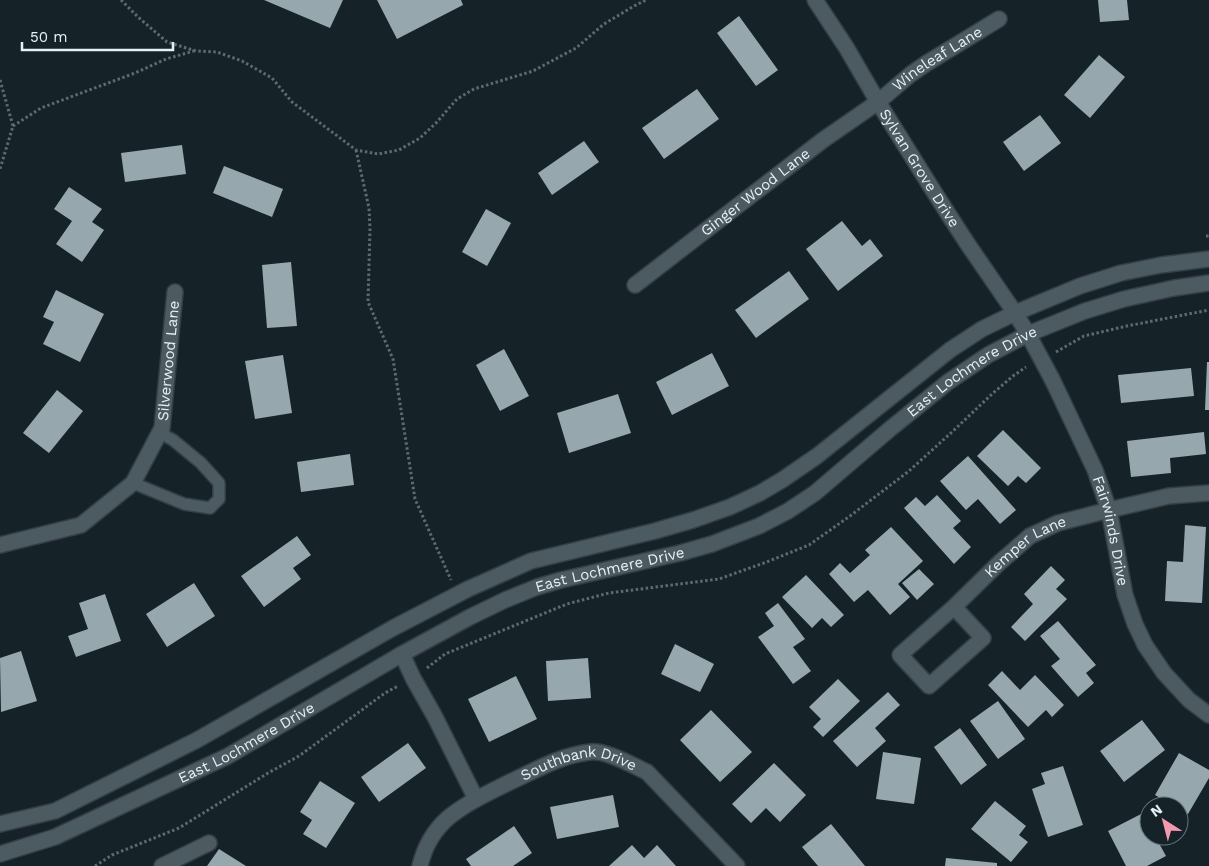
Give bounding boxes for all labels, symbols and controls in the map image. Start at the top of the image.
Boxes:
scale bar [22,20,174,52]
street label: Wineleaf Lane [889,22,985,95]
text: 50 m [30,28,67,46]
street label: Sylvan Grove Drive [876,106,963,231]
street label: Ginger Wood Lane [697,144,814,240]
street label: Silverwood Lane [154,300,183,422]
street label: East Lochmere Drive [903,322,1040,421]
street label: Fairwinds Drive [1089,473,1132,587]
street label: Kemper Lane [981,512,1068,581]
street label: East Lochmere Drive [533,543,686,596]
street label: East Lochmere Drive [175,698,318,787]
street label: Southbank Drive [518,743,640,785]
north arrow [1139,796,1189,846]
text: N [1147,801,1165,820]

